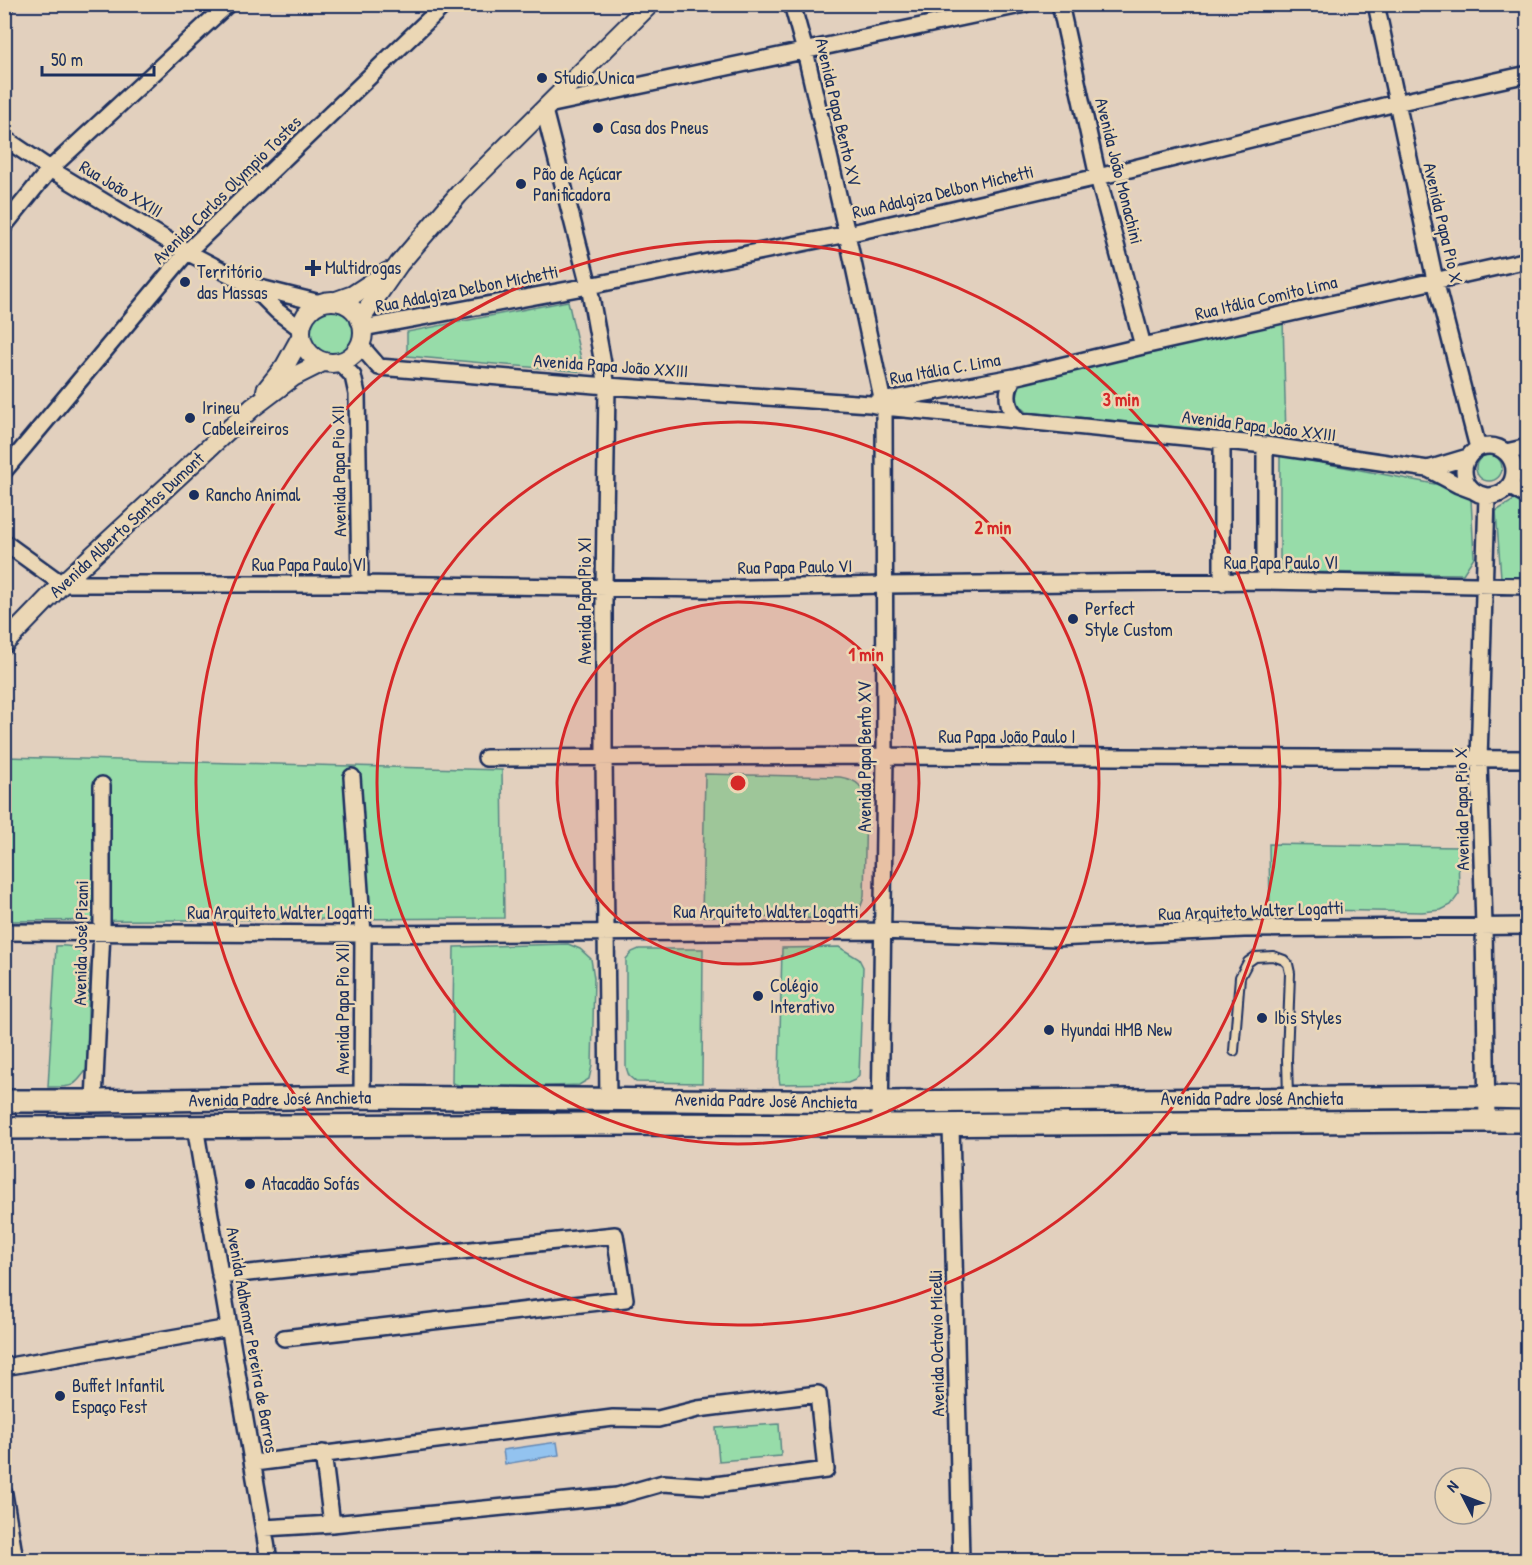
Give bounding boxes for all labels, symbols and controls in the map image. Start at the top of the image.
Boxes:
street label: Avenida Papa Bento XV [809,35,868,189]
scale bar [42,39,154,77]
text: 50 m [51,47,83,72]
place label: Studio Unica [554,65,634,90]
marker: Studio Unica [535,71,549,85]
street label: Avenida João Monachini [1089,95,1150,247]
street label: Avenida Carlos Olympio Tostes [147,110,307,270]
place label: Casa dos Pneus [610,115,709,140]
marker: Casa dos Pneus [591,121,605,135]
street label: Rua João XXIII [75,154,168,223]
street label: Rua Adalgiza Delbon Michetti [850,158,1036,225]
street label: Avenida Papa Pio X [1417,160,1470,286]
place label: Pão de Açúcar Panificadora [533,161,622,207]
marker: Pão de Açúcar Panificadora [514,177,528,191]
place label: Multidrogas [325,255,401,280]
place label: Território das Massas [197,259,268,305]
street label: Rua Adalgiza Delbon Michetti [373,259,560,318]
marker: Multidrogas [306,261,320,275]
street label: Rua Itália Comito Lima [1192,269,1339,326]
marker: Território das Massas [178,275,192,289]
street label: Rua Itália C. Lima [888,346,1002,391]
street label: Avenida Papa João XXIII [533,348,689,383]
text: 3 min [1103,387,1139,412]
place label: Irineu Cabeleireiros [202,395,289,441]
street label: Avenida Papa João XXIII [1181,404,1337,447]
street label: Avenida Papa Pio XII [325,405,352,537]
marker: Irineu Cabeleireiros [183,411,197,425]
street label: Avenida Alberto Santos Dumont [44,445,210,603]
place label: Rancho Animal [206,482,301,507]
marker: Rancho Animal [187,488,201,502]
text: 2 min [975,515,1011,540]
street label: Avenida Papa Pio XI [572,537,597,665]
street label: Rua Papa Paulo VI [1224,550,1338,575]
street label: Rua Papa Paulo VI [252,552,366,577]
street label: Rua Papa Paulo VI [737,553,853,580]
place label: Perfect Style Custom [1085,596,1173,642]
marker: Perfect Style Custom [1066,612,1080,626]
text: 1 min [848,642,884,667]
street label: Avenida Papa Bento XV [852,681,877,833]
street label: Rua Papa João Paulo I [939,724,1075,749]
street label: Avenida Papa Pio X [1448,747,1475,871]
centre of rings [728,773,748,793]
street label: Avenida José Pizani [67,880,94,1006]
street label: Rua Arquiteto Walter Logatti [1158,895,1344,926]
street label: Rua Arquiteto Walter Logatti [673,899,859,924]
street label: Rua Arquiteto Walter Logatti [187,900,373,925]
street label: Avenida Papa Pio XII [330,943,355,1075]
place label: Colégio Interativo [770,973,834,1019]
marker: Colégio Interativo [751,989,765,1003]
place label: Ibis Styles [1274,1005,1342,1030]
marker: Ibis Styles [1255,1011,1269,1025]
place label: Hyundai HMB New [1061,1017,1172,1042]
marker: Hyundai HMB New [1042,1023,1056,1037]
street label: Avenida Padre José Anchieta [189,1084,371,1113]
street label: Avenida Padre José Anchieta [675,1086,857,1115]
street label: Avenida Padre José Anchieta [1161,1086,1343,1111]
place label: Atacadão Sofás [262,1171,360,1196]
marker: Atacadão Sofás [243,1177,257,1191]
street label: Avenida Adhemar Pereira de Barros [220,1225,285,1455]
street label: Avenida Octavio Micelli [923,1269,950,1417]
place label: Buffet Infantil Espaço Fest [72,1373,165,1419]
marker: Buffet Infantil Espaço Fest [53,1389,67,1403]
north arrow [1433,1466,1493,1526]
text: N [1441,1475,1463,1496]

